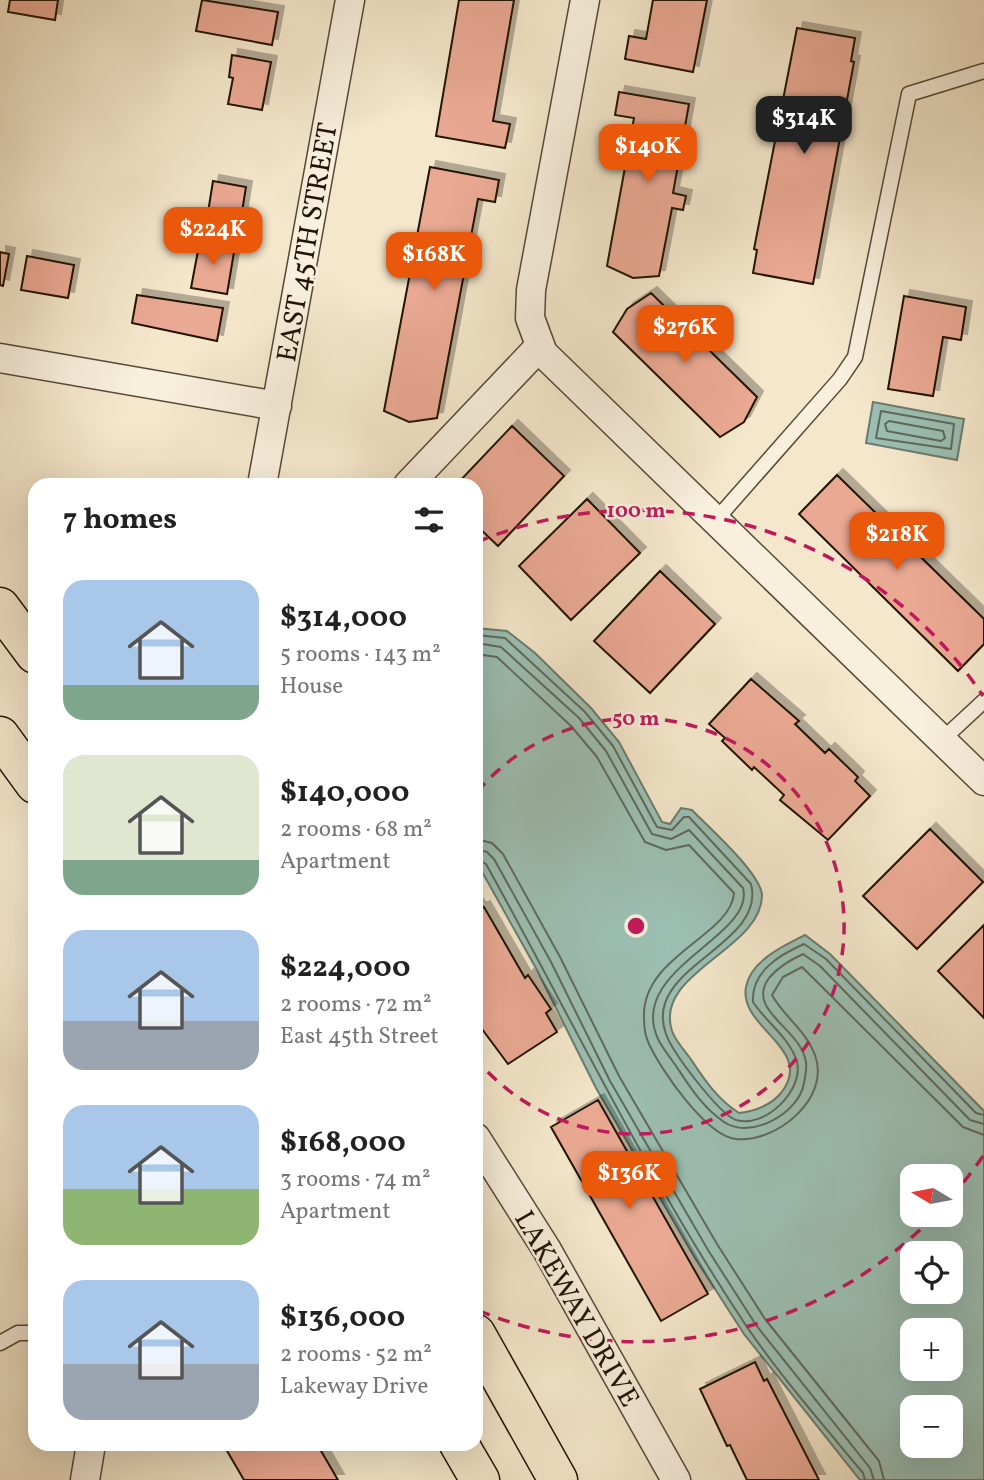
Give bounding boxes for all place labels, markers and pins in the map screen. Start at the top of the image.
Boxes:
pin: $314K [755,96,853,156]
pin: $140K [599,124,697,184]
pin: $224K [164,208,262,267]
pin: $168K [385,232,483,292]
pin: $276K [636,306,734,365]
pin: $218K [848,512,946,572]
centre of rings [624,914,648,938]
pin: $136K [580,1152,678,1211]

